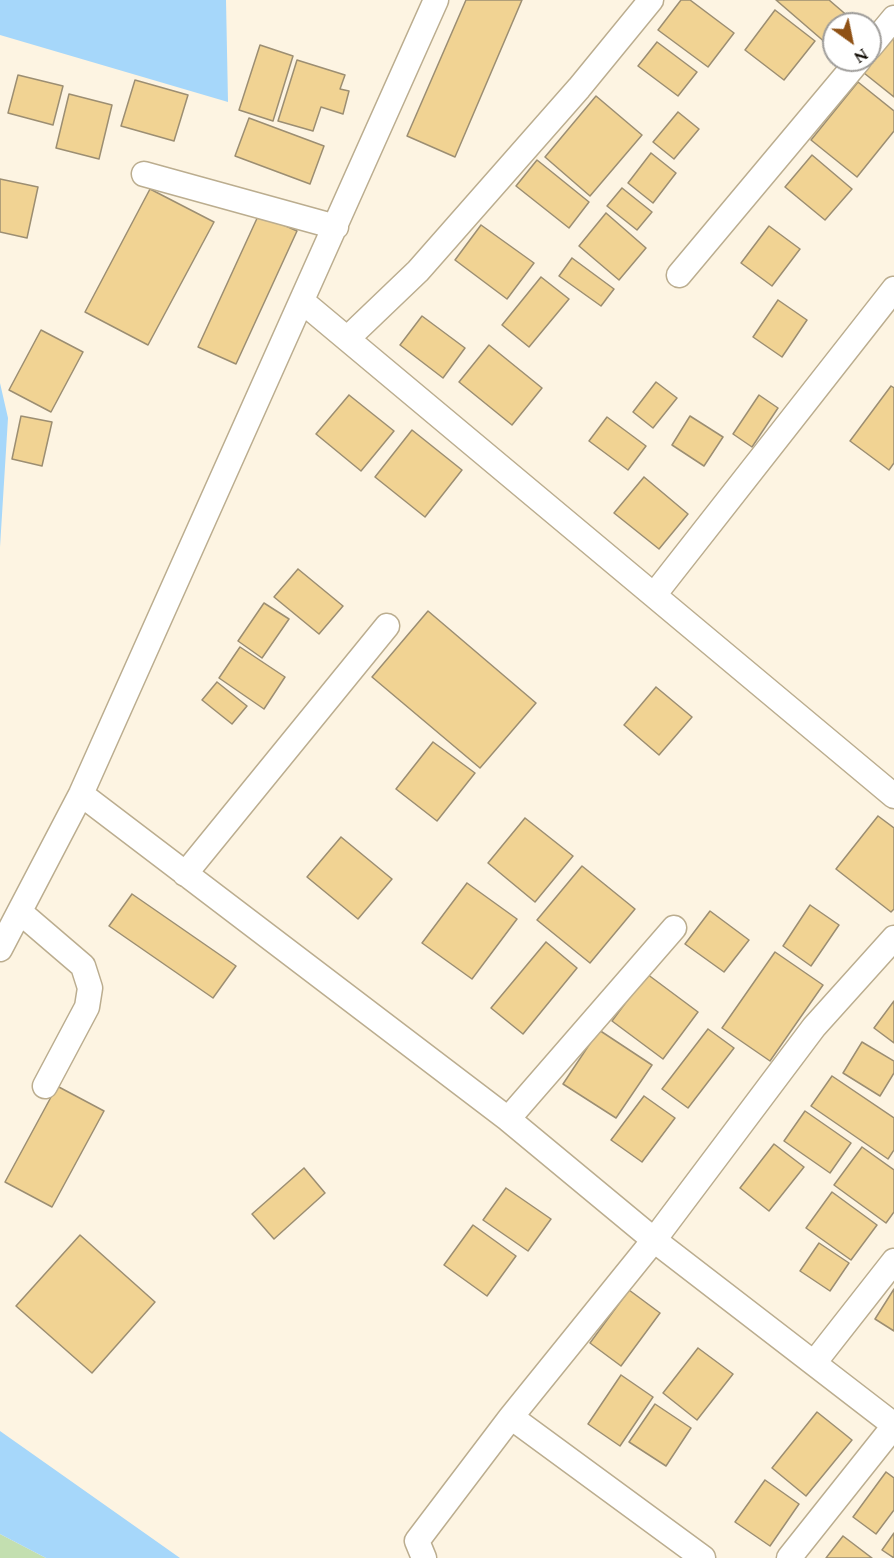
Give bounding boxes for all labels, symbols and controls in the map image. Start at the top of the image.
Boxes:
north arrow [822,12,882,72]
text: N [849,42,873,69]

